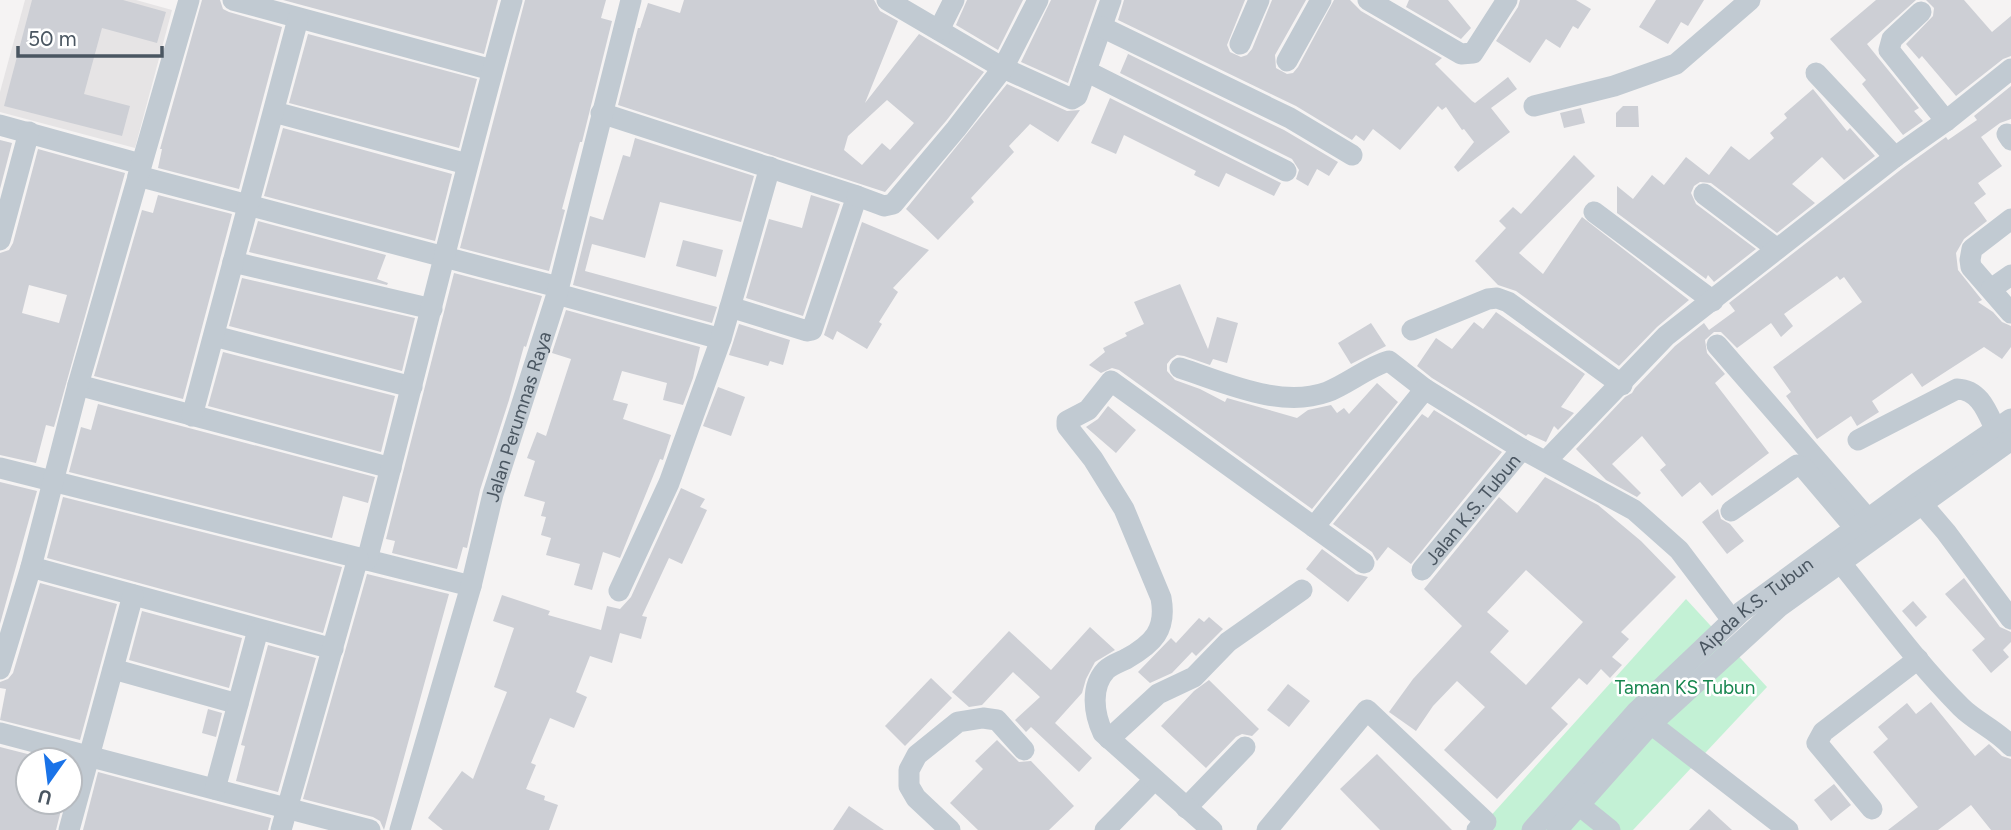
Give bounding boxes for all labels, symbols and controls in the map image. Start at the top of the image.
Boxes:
scale bar [18,14,161,58]
text: 50 m [28,26,77,51]
street label: Jalan Perumnas Raya [480,328,556,504]
street label: Jalan K.S. Tubun [1420,449,1525,569]
street label: Aipda K.S. Tubun [1692,552,1817,659]
park label: Taman KS Tubun [1615,676,1755,699]
north arrow [14,746,84,816]
text: U [36,784,54,810]

